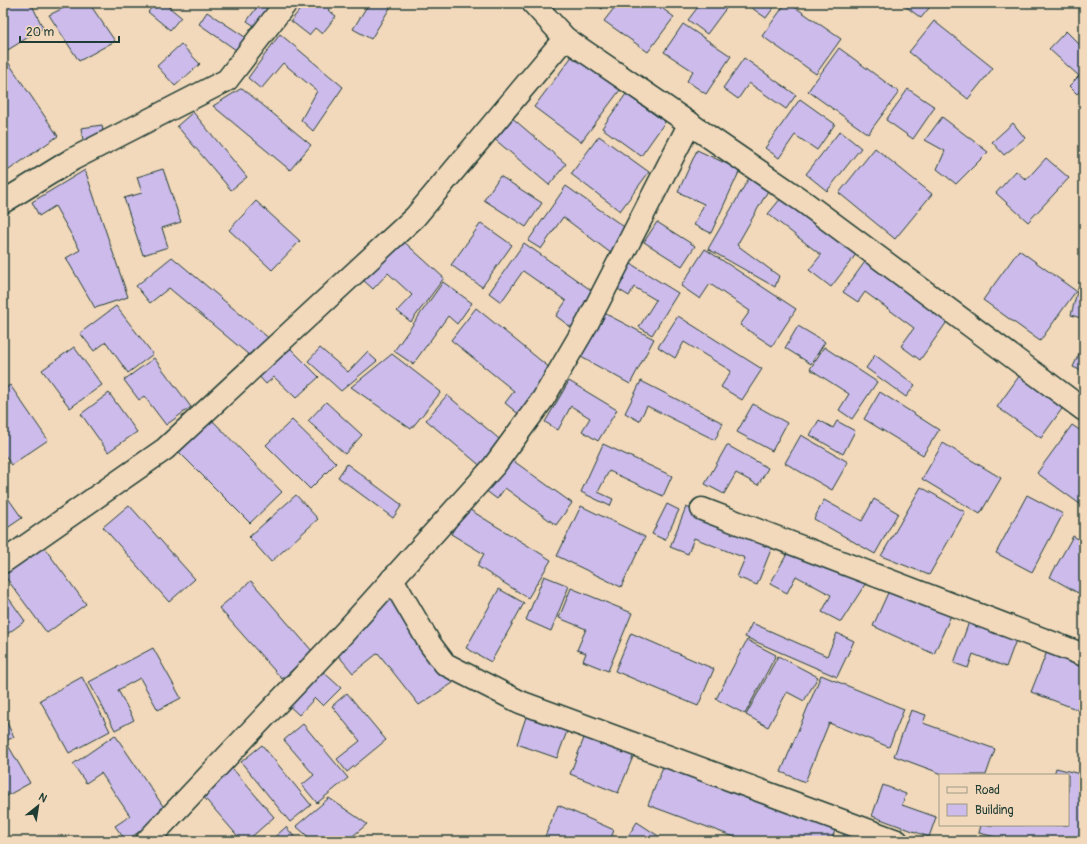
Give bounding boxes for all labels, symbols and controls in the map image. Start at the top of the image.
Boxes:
scale bar [20,18,119,44]
text: 20 m [26,25,55,40]
legend [939,774,1069,826]
text: Road [975,783,1000,798]
north arrow [18,786,58,826]
text: N [36,790,50,806]
text: Building [975,803,1014,818]

